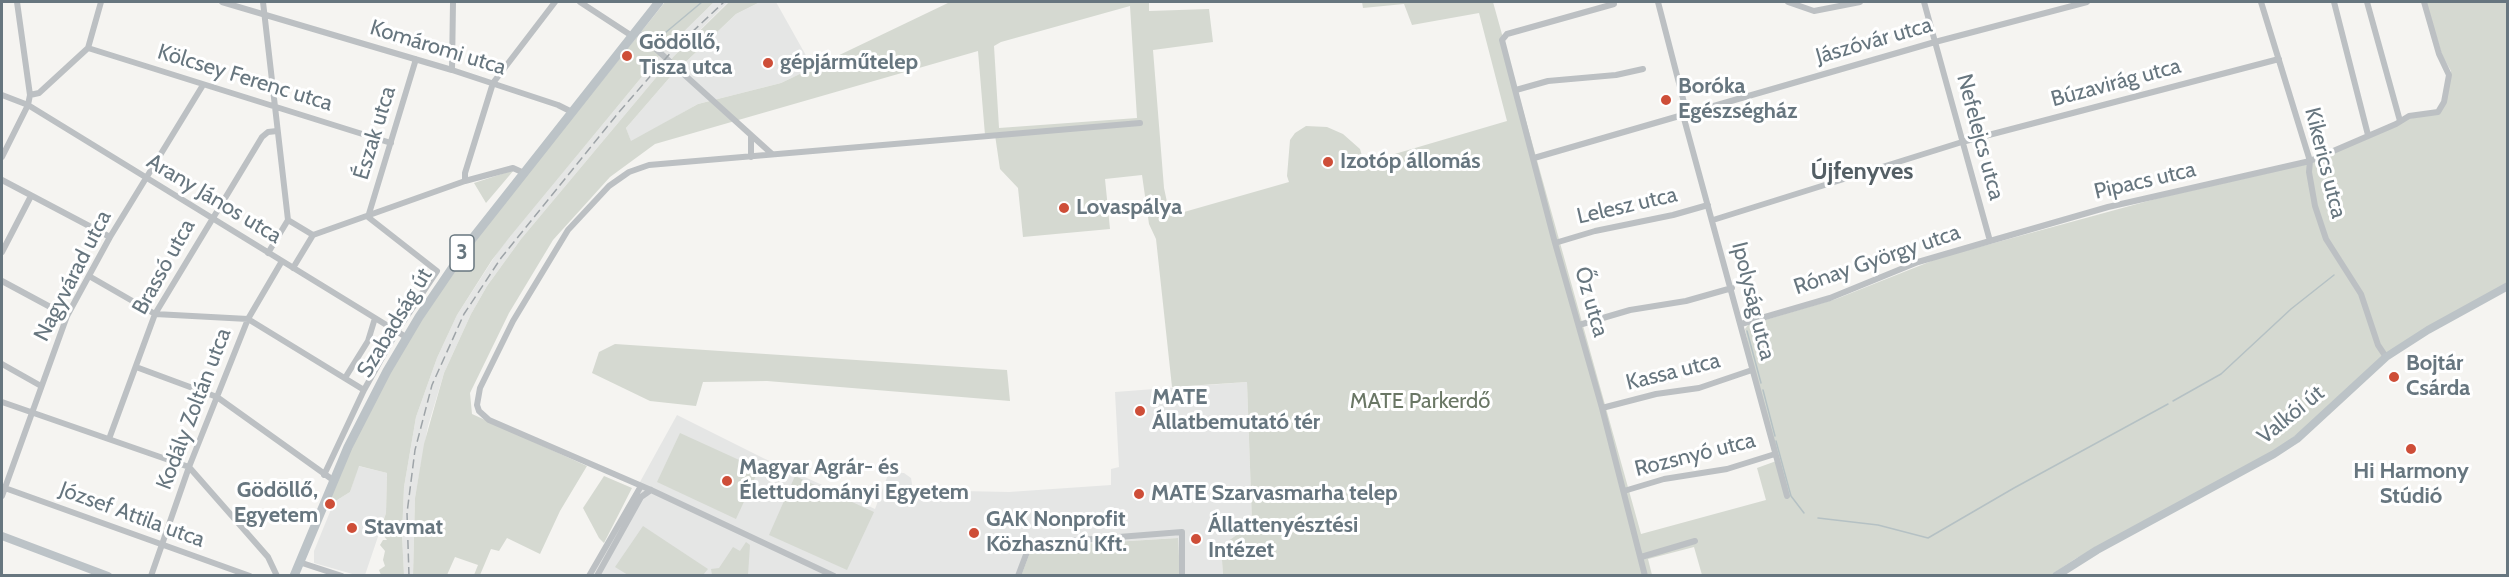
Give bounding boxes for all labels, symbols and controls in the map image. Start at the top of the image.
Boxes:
street label: Jászóvár utca [1813,12,1935,70]
street label: Komáromi utca [367,15,509,81]
place label: Gödöllő, Tisza utca [639,30,733,82]
street label: Kölcsey Ferenc utca [154,39,336,117]
marker: Gödöllő, Tisza utca [620,49,634,63]
place label: gépjárműtelep [780,50,918,76]
street label: Búzavirág utca [2048,53,2184,113]
marker: gépjárműtelep [761,56,775,70]
street label: Nefelejcs utca [1951,71,2009,203]
place label: Boróka Egészségház [1678,74,1797,125]
street label: Észak utca [348,83,402,183]
marker: Boróka Egészségház [1659,93,1673,107]
street label: Kikerics utca [2298,105,2352,221]
street label: Arany János utca [142,148,286,250]
place label: Izotóp állomás [1340,149,1481,175]
marker: Izotóp állomás [1321,155,1335,169]
street label: Pipacs utca [2092,157,2198,205]
district label: Újfenyves [1810,158,1914,186]
street label: Lelesz utca [1574,182,1680,230]
place label: Lovaspálya [1076,195,1182,221]
marker: Lovaspálya [1057,201,1071,215]
street label: Nagyvárad utca [29,206,117,346]
street label: Brassó utca [127,215,201,319]
street label: Rónay György utca [1790,219,1964,301]
road number: 3 [450,235,474,271]
street label: Ipolyság utca [1726,239,1780,363]
street label: Szabadság út [352,263,438,383]
street label: Őz utca [1568,264,1614,340]
street label: Kodály Zoltán utca [151,324,237,494]
street label: Kassa utca [1623,348,1723,396]
place label: Bojtár Csárda [2406,351,2470,402]
marker: Bojtár Csárda [2387,370,2401,384]
street label: Valkói út [2252,380,2330,450]
place label: MATE Állatbemutató tér [1152,385,1320,436]
park label: MATE Parkerdő [1350,389,1490,415]
marker: MATE Állatbemutató tér [1133,404,1147,418]
street label: Rozsnyó utca [1632,427,1758,483]
marker: Hi Harmony Stúdió [2404,442,2418,456]
place label: Magyar Agrár- és Élettudományi Egyetem [739,455,969,506]
place label: Hi Harmony Stúdió [2353,459,2469,511]
marker: Magyar Agrár- és Élettudományi Egyetem [720,474,734,488]
street label: József Attila utca [56,476,208,554]
place label: Gödöllő, Egyetem [234,478,318,530]
place label: MATE Szarvasmarha telep [1151,481,1398,507]
marker: MATE Szarvasmarha telep [1132,487,1146,501]
marker: Gödöllő, Egyetem [323,497,337,511]
place label: GAK Nonprofit Közhasznú Kft. [986,507,1127,558]
place label: Állattenyésztési Intézet [1208,513,1358,564]
place label: Stavmat [364,515,443,541]
marker: Stavmat [345,521,359,535]
marker: GAK Nonprofit Közhasznú Kft. [967,526,981,540]
marker: Állattenyésztési Intézet [1189,532,1203,546]

